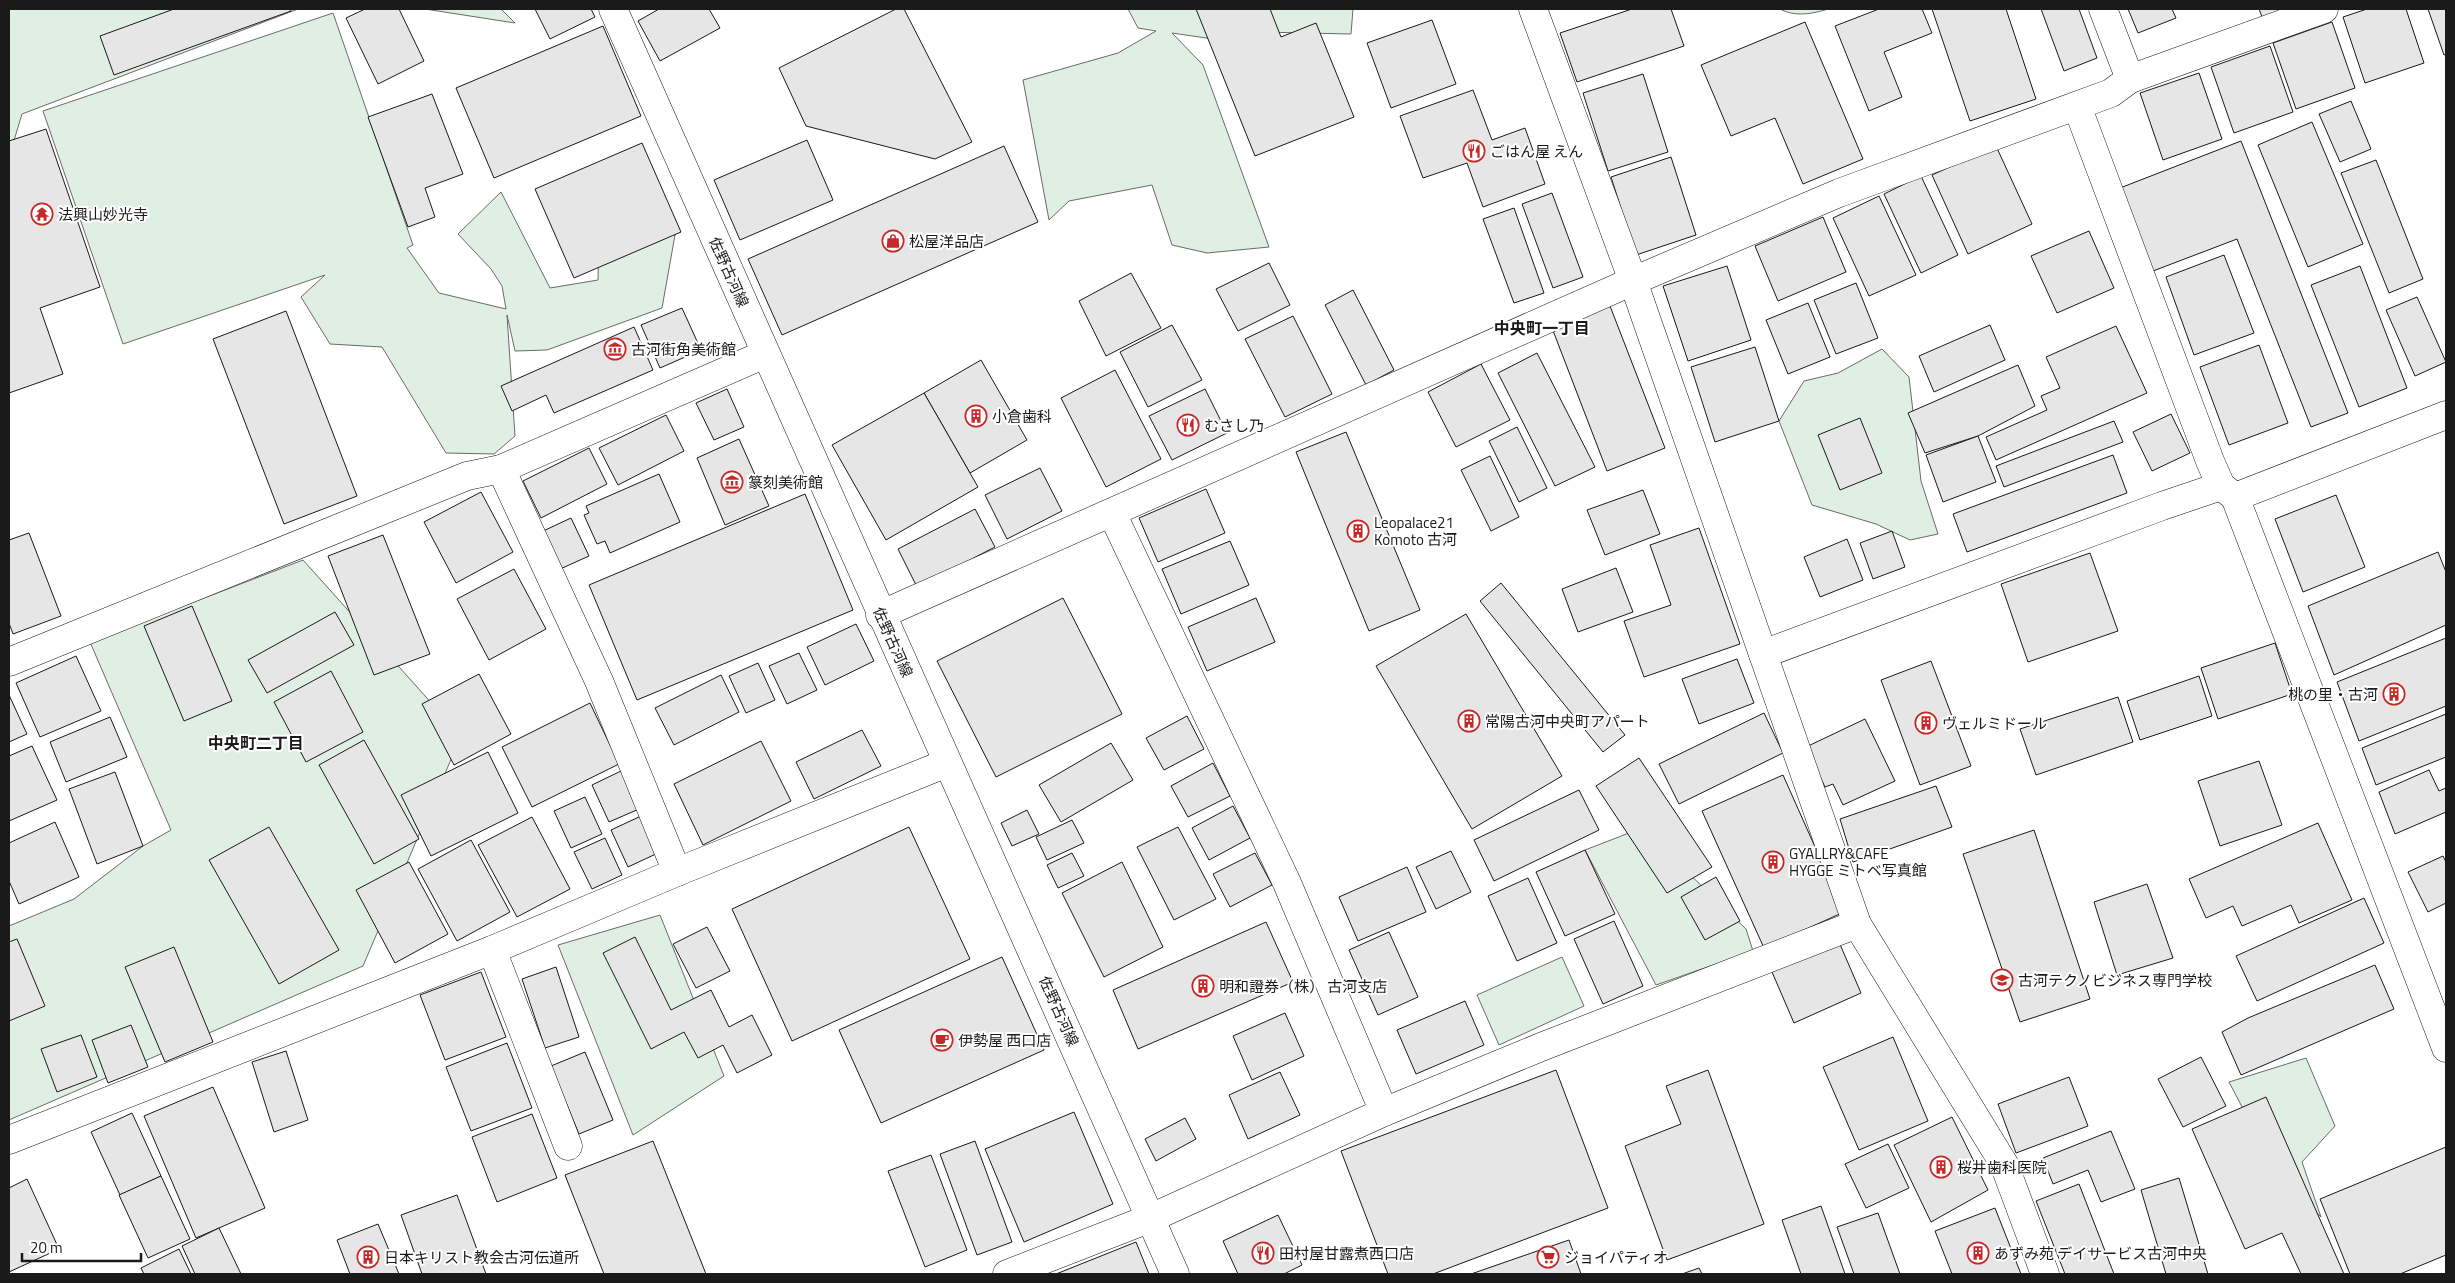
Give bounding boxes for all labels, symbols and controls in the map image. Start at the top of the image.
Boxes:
restaurant icon: ごはん屋 えん [1462,139,1486,163]
place label: ごはん屋 えん [1490,140,1583,163]
temple icon: 法興山妙光寺 [30,202,54,226]
place label: 法興山妙光寺 [58,203,148,226]
shop icon: 松屋洋品店 [881,229,905,253]
place label: 松屋洋品店 [909,230,984,253]
street label: 佐野古河線 [703,233,755,311]
district label: 中央町一丁目 [1494,316,1590,340]
museum icon: 古河街角美術館 [603,337,627,361]
place label: 古河街角美術館 [631,338,736,361]
building icon: 小倉歯科 [964,404,988,428]
place label: 小倉歯科 [992,405,1052,428]
restaurant icon: むさし乃 [1176,413,1200,437]
place label: むさし乃 [1204,414,1264,437]
museum icon: 篆刻美術館 [720,470,744,494]
place label: 篆刻美術館 [748,471,823,494]
place label: Leopalace21 Komoto 古河 [1374,511,1457,551]
building icon: Leopalace21 Komoto 古河 [1346,519,1370,543]
street label: 佐野古河線 [867,603,919,681]
building icon: 桃の里・古河 [2382,682,2406,706]
place label: 桃の里・古河 [2288,683,2378,706]
building icon: 常陽古河中央町アパート [1457,709,1481,733]
place label: 常陽古河中央町アパート [1485,710,1650,733]
building icon: ヴェルミドール [1914,711,1938,735]
place label: ヴェルミドール [1942,712,2047,735]
district label: 中央町二丁目 [208,731,304,755]
place label: GYALLRY&CAFE HYGGE ミトベ写真館 [1789,842,1927,882]
building icon: GYALLRY&CAFE HYGGE ミトベ写真館 [1761,850,1785,874]
school or university icon: 古河テクノビジネス専門学校 [1990,968,2014,992]
place label: 古河テクノビジネス専門学校 [2018,969,2212,992]
street label: 佐野古河線 [1033,972,1085,1050]
building icon: 明和證券（株） 古河支店 [1191,974,1215,998]
place label: 明和證券（株） 古河支店 [1219,975,1387,998]
cafe icon: 伊勢屋 西口店 [930,1028,954,1052]
place label: 伊勢屋 西口店 [958,1029,1051,1052]
building icon: 桜井歯科医院 [1929,1155,1953,1179]
place label: 桜井歯科医院 [1957,1156,2047,1179]
scale bar [22,1230,141,1262]
text: 20 m [30,1236,63,1259]
restaurant icon: 田村屋甘露煮西口店 [1251,1241,1275,1265]
building icon: あずみ苑 デイサービス古河中央 [1966,1241,1990,1265]
place label: 田村屋甘露煮西口店 [1279,1242,1414,1265]
place label: あずみ苑 デイサービス古河中央 [1994,1242,2207,1265]
building icon: 日本キリスト教会古河伝道所 [356,1245,380,1269]
supermarket icon: ジョイパティオ [1536,1245,1560,1269]
place label: 日本キリスト教会古河伝道所 [384,1246,579,1269]
place label: ジョイパティオ [1564,1246,1668,1269]

